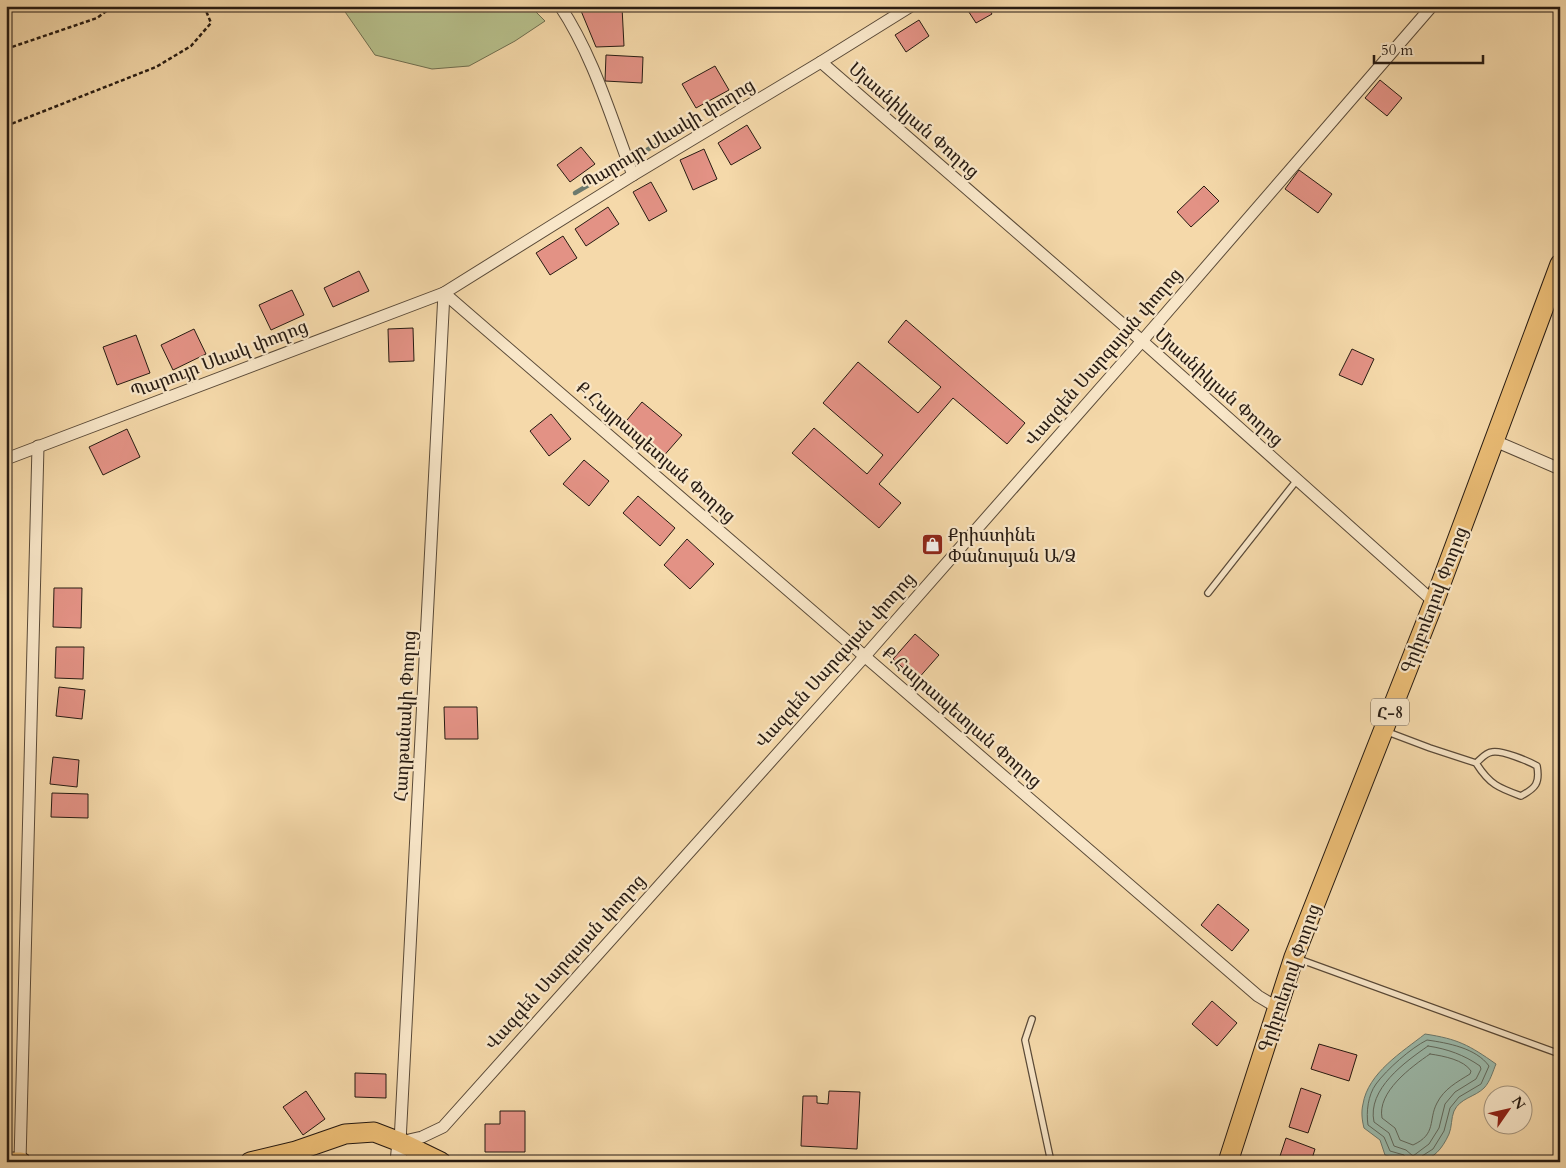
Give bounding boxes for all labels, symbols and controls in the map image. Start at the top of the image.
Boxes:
scale bar [1374,32,1482,64]
text: 50 m [1381,40,1413,60]
street label: Մյասնիկյան Փողոց [843,57,984,184]
street label: Պարույր Սևակի փողոց [577,73,760,196]
street label: Վազգեն Սարգսյան փողոց [1019,263,1188,452]
street label: Պարույր Սևակ փողոց [127,314,311,405]
street label: Մյասնիկյան Փողոց [1149,323,1289,452]
street label: Ք.Հայրապետյան Փողոց [570,376,741,529]
place label: Քրիստինե Փանոսյան Ա/Ձ [948,523,1076,569]
street label: Գրիբոեդով Փողոց [1395,523,1474,677]
shop icon: Քրիստինե Փանոսյան Ա/Ձ [920,533,944,557]
street label: Վազգեն Սարգսյան փողոց [749,567,921,754]
street label: Հաղթանակի Փողոց [389,630,422,802]
street label: Ք.Հայրապետյան Փողոց [876,641,1047,794]
road number: Հ-8 [1371,699,1409,726]
street label: Վազգեն Սարգսյան փողոց [479,869,651,1056]
street label: Գրիբոեդով Փողոց [1252,901,1327,1056]
north arrow [1484,1086,1534,1136]
text: N [1507,1093,1530,1113]

